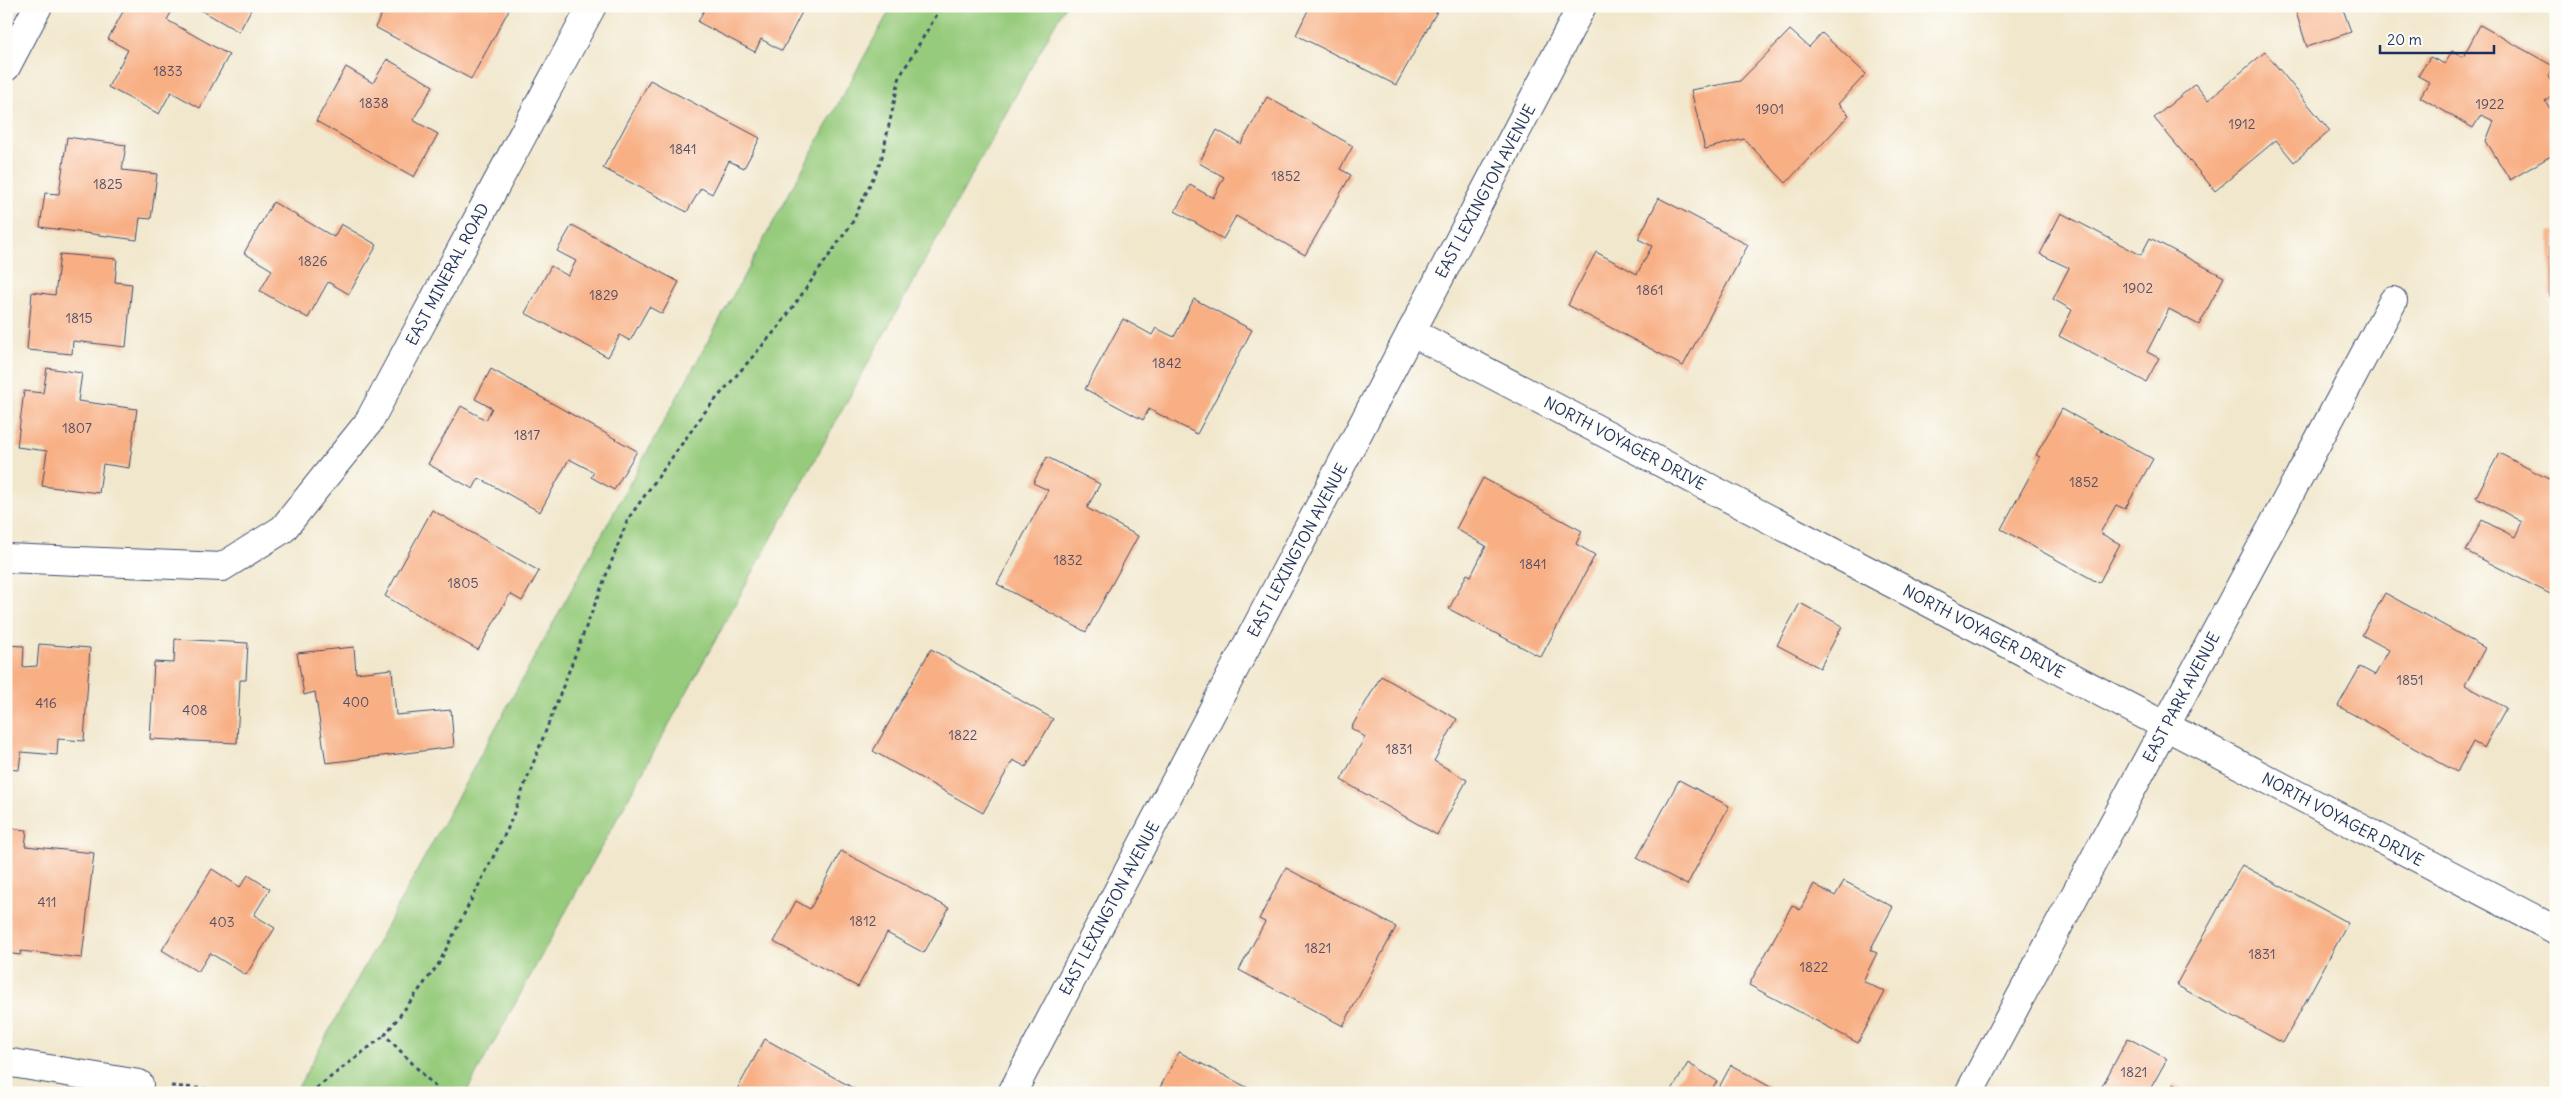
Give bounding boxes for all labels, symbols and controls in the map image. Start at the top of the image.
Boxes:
scale bar [2380,22,2493,54]
text: 20 m [2387,30,2422,49]
house number: 1833 [153,62,183,80]
house number: 1838 [359,94,389,112]
house number: 1922 [2476,95,2505,113]
house number: 1901 [1756,100,1784,118]
street label: EAST LEXINGTON AVENUE [1431,101,1539,281]
house number: 1912 [2229,115,2256,133]
house number: 1841 [669,140,697,158]
house number: 1852 [1271,167,1301,185]
house number: 1825 [93,175,123,193]
street label: EAST MINERAL ROAD [401,199,493,349]
house number: 1826 [298,252,328,270]
house number: 1902 [2123,279,2154,297]
house number: 1861 [1636,281,1664,299]
house number: 1829 [589,286,619,304]
house number: 1815 [65,309,93,327]
house number: 1842 [1152,354,1182,372]
street label: NORTH VOYAGER DRIVE [1541,392,1709,494]
house number: 1807 [62,419,92,437]
house number: 1817 [514,426,540,444]
street label: EAST LEXINGTON AVENUE [1243,460,1351,640]
house number: 1852 [2069,473,2099,491]
house number: 1832 [1053,551,1083,569]
house number: 1841 [1519,555,1547,573]
house number: 1805 [448,574,478,592]
street label: NORTH VOYAGER DRIVE [1900,580,2068,682]
street label: EAST PARK AVENUE [2138,628,2224,766]
house number: 1851 [2396,671,2424,689]
house number: 400 [343,693,369,711]
house number: 416 [35,694,57,712]
house number: 408 [182,701,208,719]
house number: 1822 [949,726,978,744]
house number: 1831 [1386,740,1412,758]
street label: NORTH VOYAGER DRIVE [2259,768,2427,870]
street label: EAST LEXINGTON AVENUE [1055,818,1163,998]
house number: 411 [37,893,57,911]
house number: 1812 [850,912,877,930]
house number: 403 [209,913,235,931]
house number: 1821 [1305,939,1331,957]
house number: 1831 [2249,945,2275,963]
house number: 1822 [1800,958,1829,976]
house number: 1821 [2121,1063,2147,1081]

